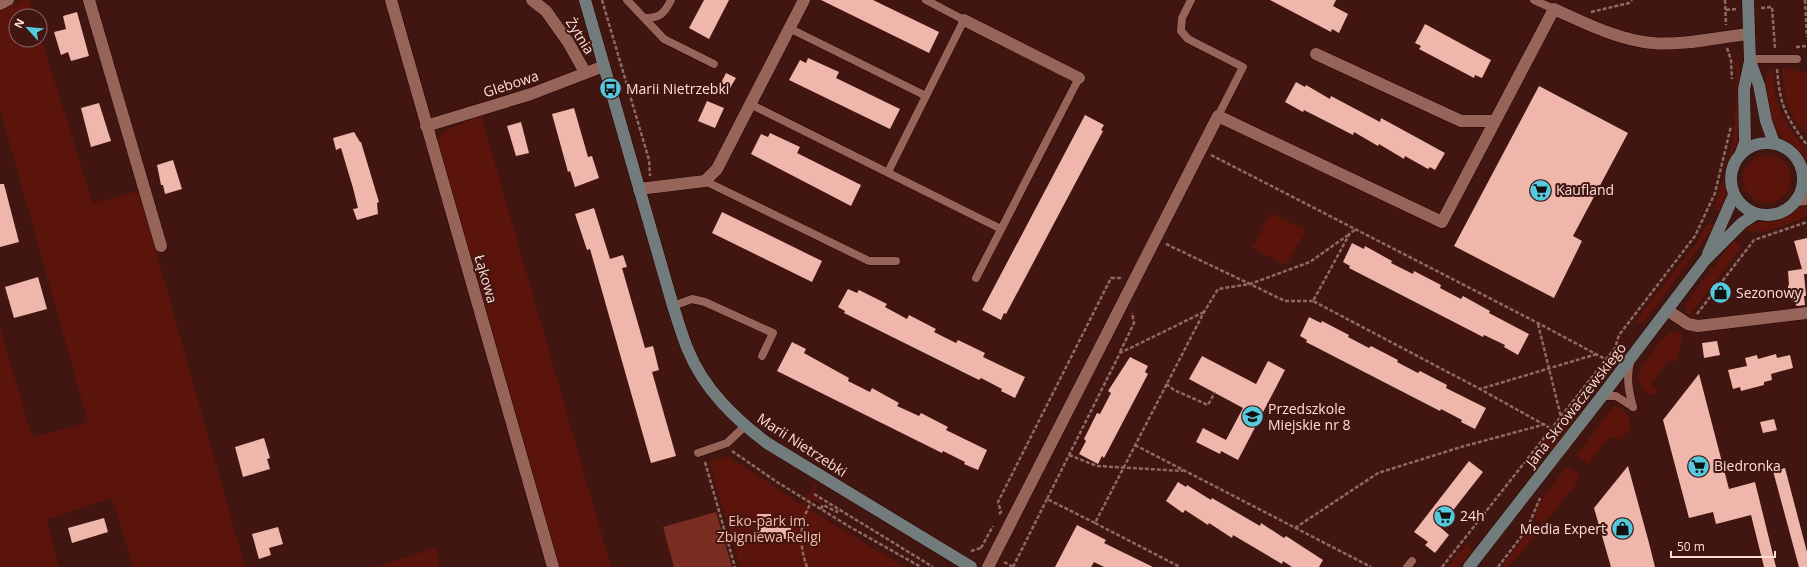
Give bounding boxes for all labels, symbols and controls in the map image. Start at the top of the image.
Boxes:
north arrow [8,8,48,48]
street label: Żytnia [562,14,599,58]
text: N [10,16,27,31]
street label: Glebowa [481,66,541,101]
bus stop icon: Marii Nietrzebki [597,76,623,102]
place label: Marii Nietrzebki [626,79,729,98]
supermarket icon: Kaufland [1528,177,1554,203]
place label: Kaufland [1556,180,1614,199]
street label: Łąkowa [471,252,502,305]
shop icon: Sezonowy [1707,280,1733,306]
place label: Sezonowy [1736,283,1802,302]
street label: Jana Skrowaczewskiego [1520,339,1630,472]
place label: Przedszkole Miejskie nr 8 [1268,399,1351,434]
school or university icon: Przedszkole Miejskie nr 8 [1239,404,1265,430]
street label: Marii Nietrzebki [754,408,851,481]
supermarket icon: Biedronka [1686,453,1712,479]
place label: Biedronka [1714,456,1781,475]
supermarket icon: 24h [1431,503,1457,529]
place label: 24h [1460,506,1485,525]
park label: Eko-park im. Zbigniewa Religi [717,511,821,546]
shop icon: Media Expert [1609,516,1635,542]
place label: Media Expert [1520,519,1606,538]
scale bar [1671,533,1775,559]
text: 50 m [1677,538,1705,555]

